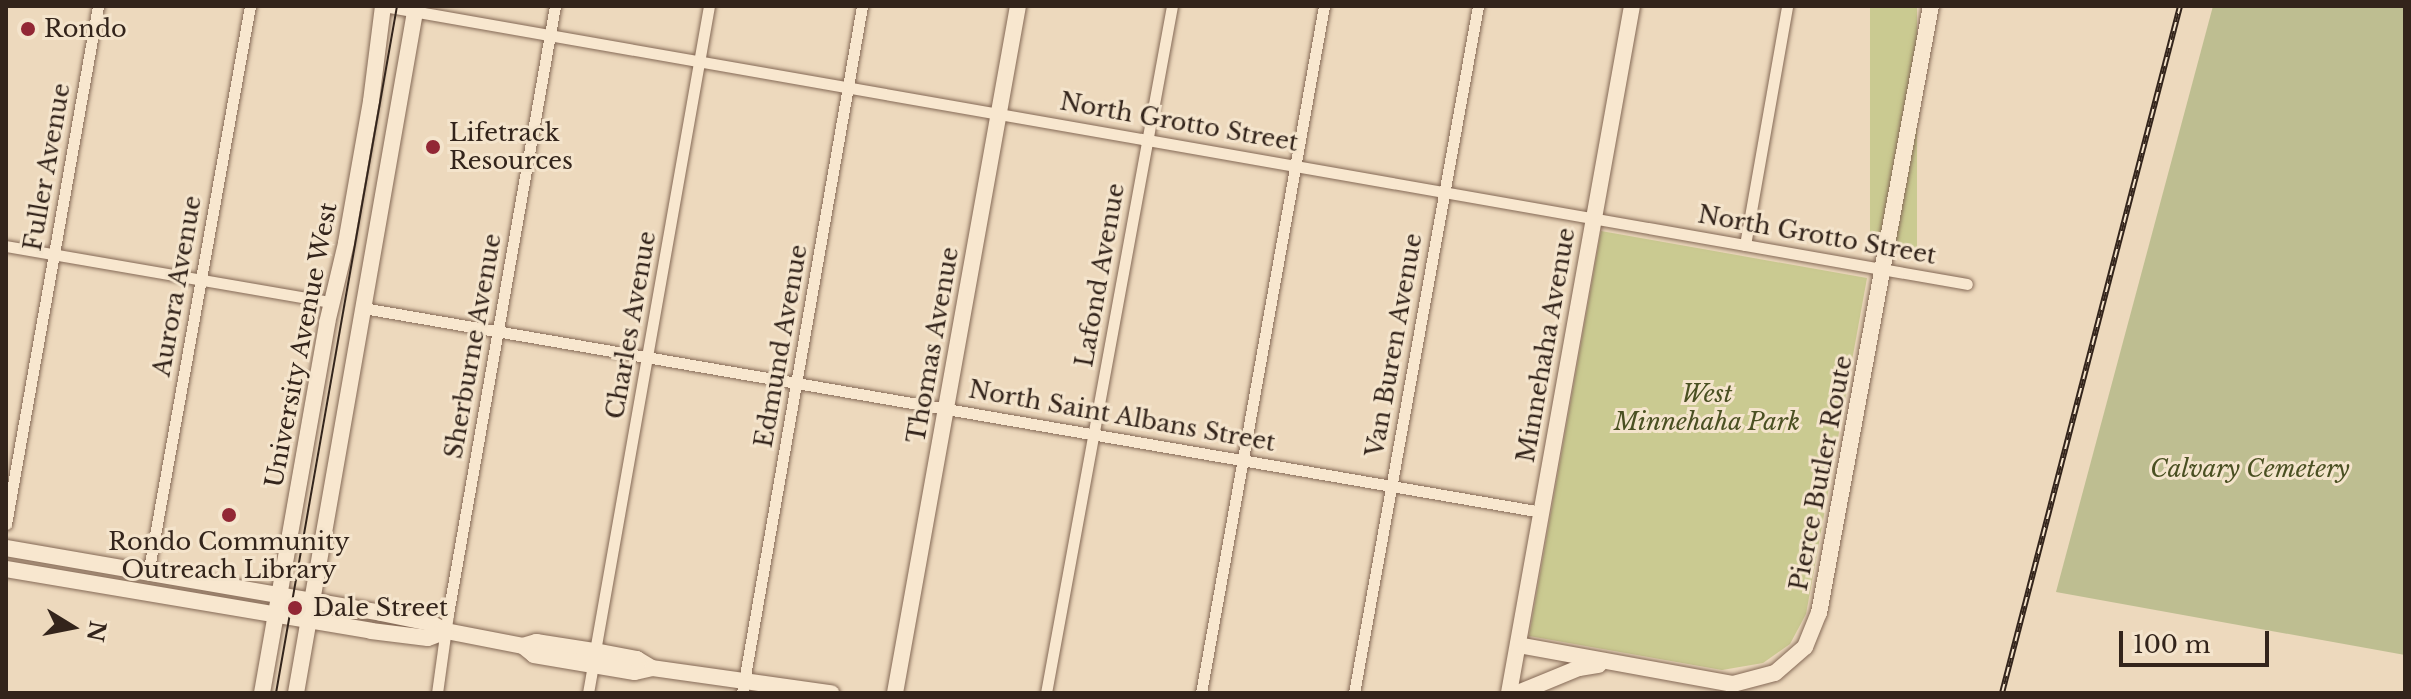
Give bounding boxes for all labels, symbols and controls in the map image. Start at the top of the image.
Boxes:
place label: Rondo [44,15,127,43]
marker: Rondo [19,20,37,38]
street label: Fuller Avenue [18,80,76,254]
street label: North Grotto Street [1058,87,1300,157]
place label: Lifetrack Resources [449,119,573,175]
marker: Lifetrack Resources [424,138,442,156]
street label: Lafond Avenue [1070,180,1130,370]
street label: Aurora Avenue [147,193,207,379]
street label: University Avenue West [259,199,343,491]
street label: North Grotto Street [1696,200,1938,270]
street label: Minnehaha Avenue [1511,225,1581,465]
street label: Charles Avenue [600,228,662,422]
street label: Sherburne Avenue [439,231,507,461]
street label: Van Buren Avenue [1360,231,1428,459]
street label: Edmund Avenue [749,242,813,450]
street label: Thomas Avenue [901,244,965,446]
street label: Pierce Butler Route [1784,353,1858,593]
street label: North Saint Albans Street [966,375,1278,457]
park label: West Minnehaha Park [1614,380,1800,436]
park label: Calvary Cemetery [2150,455,2350,483]
marker: Rondo Community Outreach Library [220,506,238,524]
place label: Rondo Community Outreach Library [108,528,350,584]
north arrow [32,587,112,667]
place label: Dale Street [313,594,448,622]
marker: Dale Street [284,597,306,619]
scale bar [2123,615,2273,665]
text: N [81,619,111,644]
text: 100 m [2133,630,2211,659]

